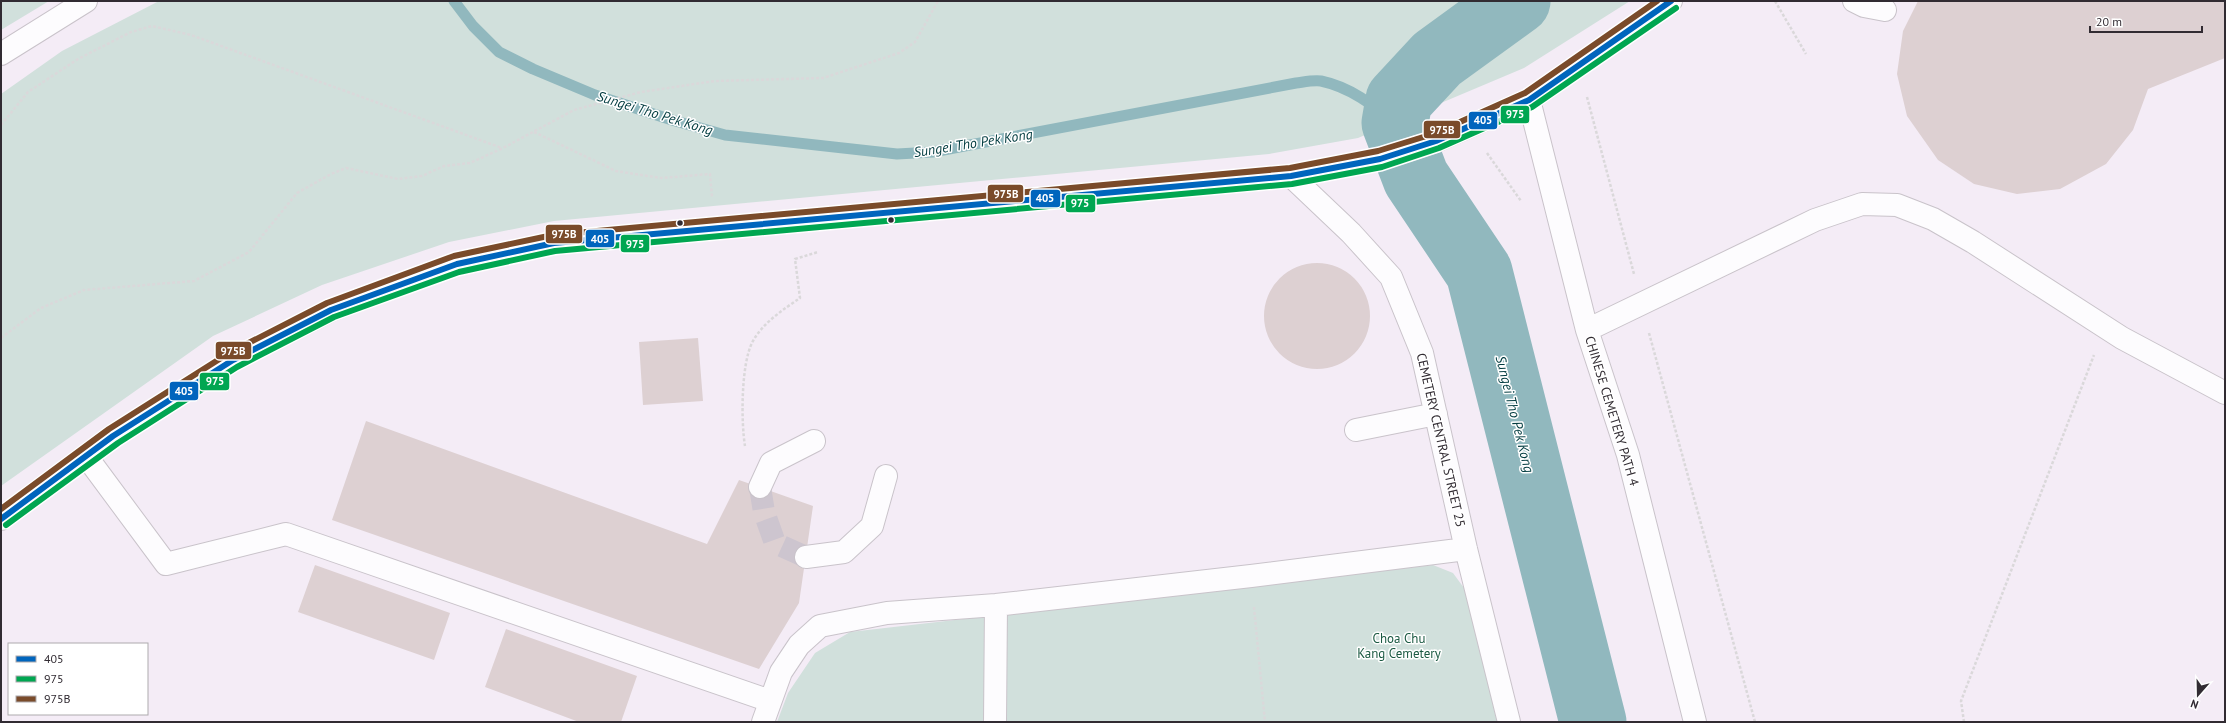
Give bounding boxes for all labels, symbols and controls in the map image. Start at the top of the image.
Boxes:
scale bar [2090,8,2202,34]
text: 20 m [2096,14,2122,29]
water label: Sungei Tho Pek Kong [595,87,715,139]
line badge: 975 [1500,105,1530,124]
text: 975 [1506,107,1524,121]
line badge: 405 [1468,111,1498,130]
text: 405 [1474,113,1492,127]
line badge: 975B [1423,120,1461,139]
text: 975B [1429,123,1455,137]
water label: Sungei Tho Pek Kong [912,125,1034,161]
line badge: 975B [987,184,1024,203]
text: 975B [993,187,1019,201]
line badge: 405 [1030,189,1061,208]
text: 405 [1036,191,1054,205]
line badge: 975 [1065,194,1096,213]
text: 975 [1071,196,1089,210]
unlabelled marker [886,215,896,225]
unlabelled marker [675,218,685,228]
line badge: 975B [545,224,583,244]
text: 975B [551,227,577,241]
line badge: 405 [585,229,615,248]
text: 405 [591,232,609,246]
line badge: 975 [620,234,650,253]
text: 975 [626,237,644,251]
street label: CHINESE CEMETERY PATH 4 [1581,334,1643,488]
line badge: 975B [215,341,252,360]
text: 975B [220,344,246,358]
street label: CEMETERY CENTRAL STREET 25 [1413,351,1469,529]
water label: Sungei Tho Pek Kong [1492,354,1538,474]
line badge: 975 [199,372,230,391]
text: 975 [206,374,224,388]
line badge: 405 [169,381,199,401]
text: 405 [175,384,193,398]
park label: Choa Chu Kang Cemetery [1357,630,1441,662]
legend [8,643,148,715]
text: 405 [44,651,64,666]
text: 975 [44,671,64,686]
north arrow [2178,675,2218,715]
text: 975B [44,691,71,706]
text: N [2189,697,2200,712]

